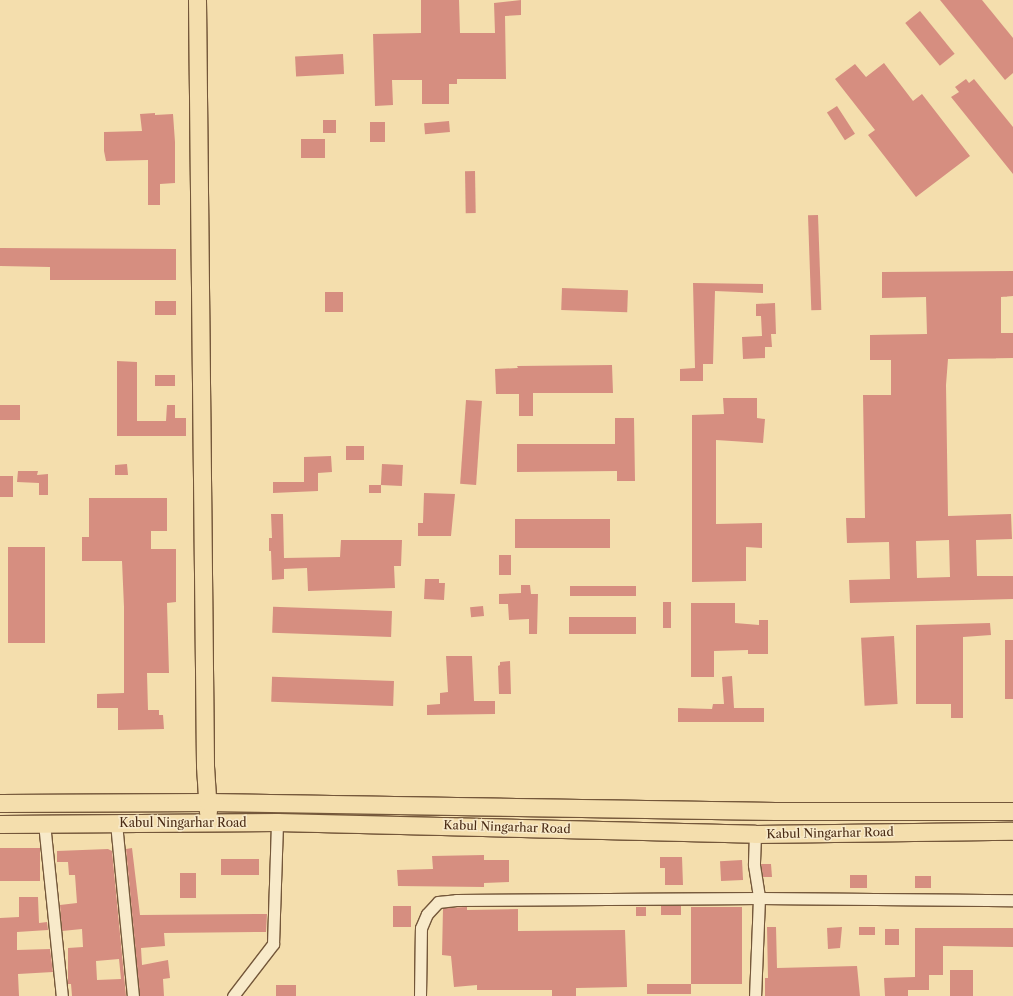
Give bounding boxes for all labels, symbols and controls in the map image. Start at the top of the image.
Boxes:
street label: Kabul Ningarhar Road [119,816,247,830]
street label: Kabul Ningarhar Road [443,818,571,836]
street label: Kabul Ningarhar Road [766,825,894,841]

